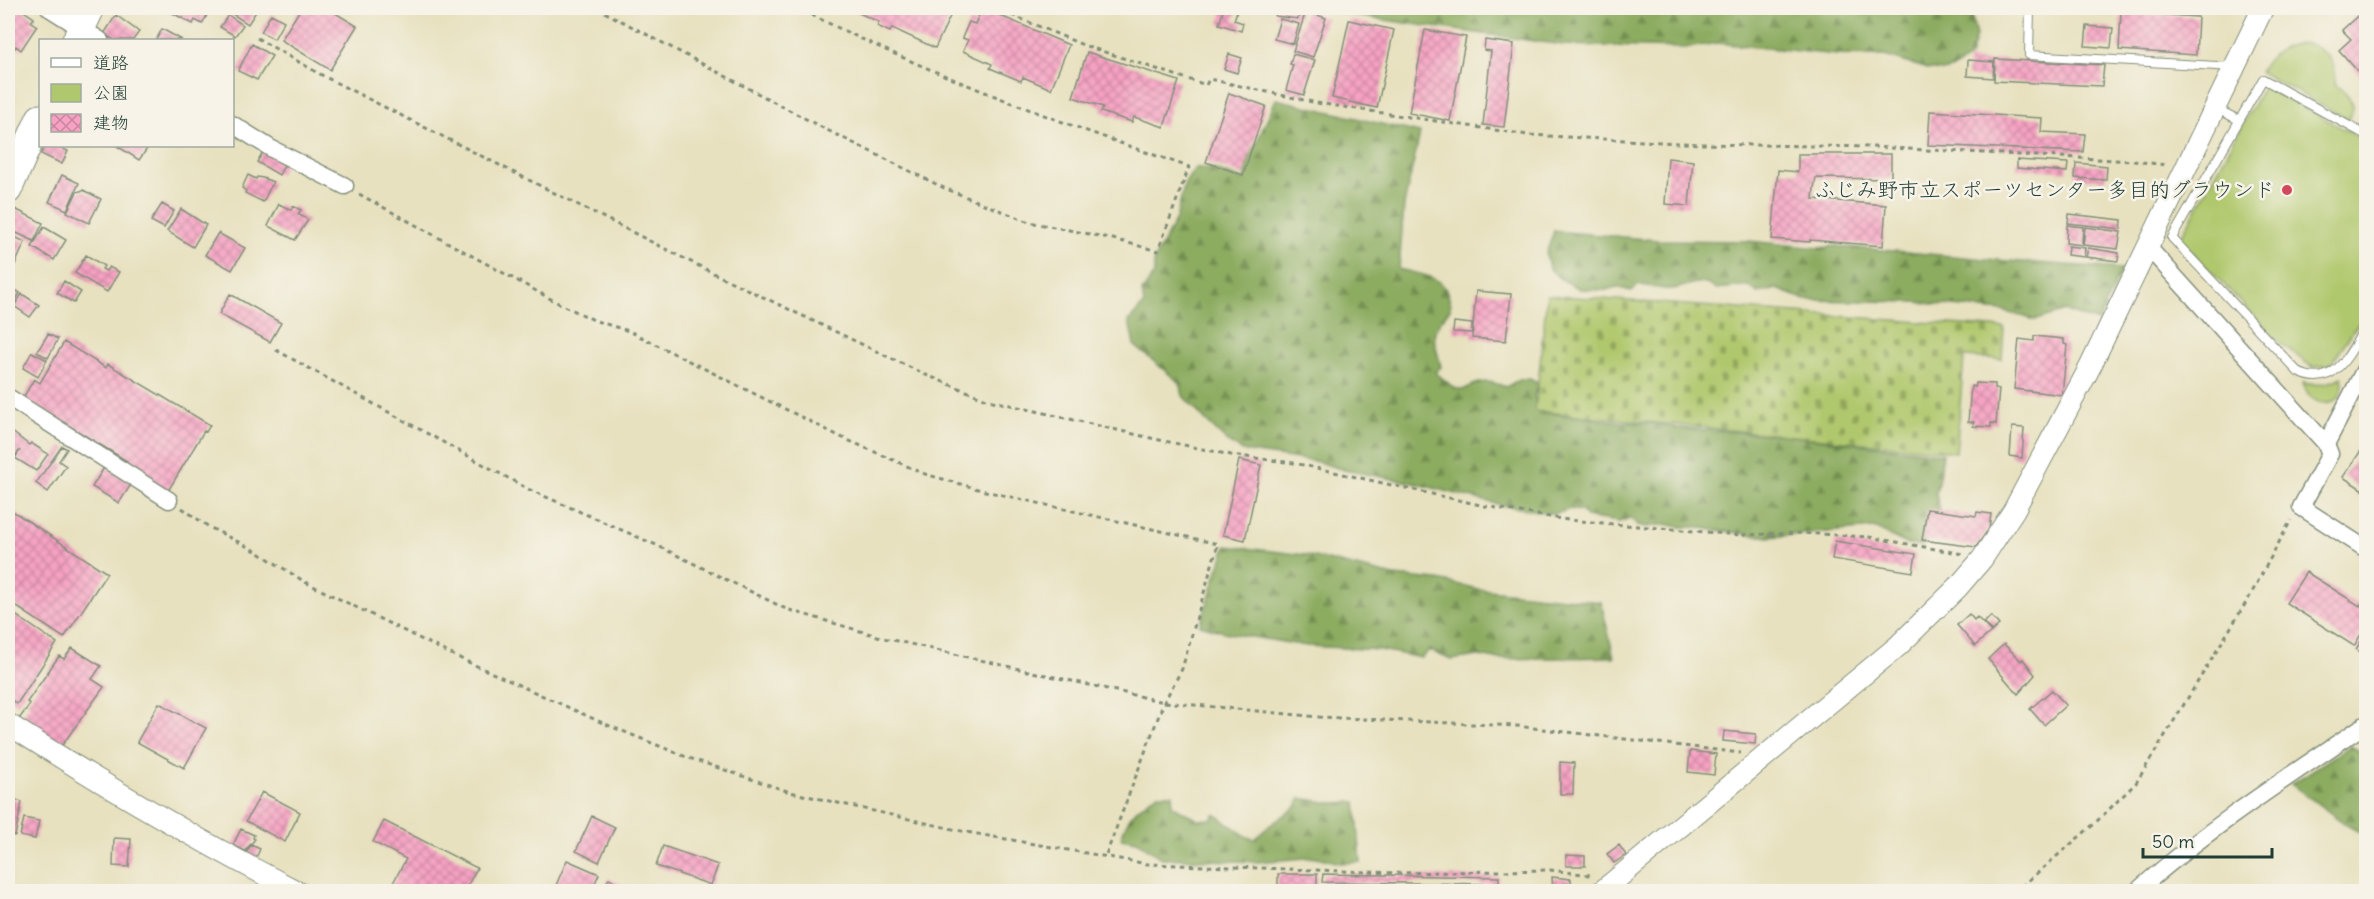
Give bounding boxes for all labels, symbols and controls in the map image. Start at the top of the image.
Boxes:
legend [39,39,234,147]
text: 道路 [93,51,129,74]
text: 公園 [93,81,129,104]
text: 建物 [93,111,129,134]
place label: ふじみ野市⽴スポーツセンター多⽬的グラウンド [1814,176,2275,203]
marker: ふじみ野市⽴スポーツセンター多⽬的グラウンド [2280,183,2294,197]
scale bar [2143,821,2272,859]
text: 50 m [2152,830,2194,853]

